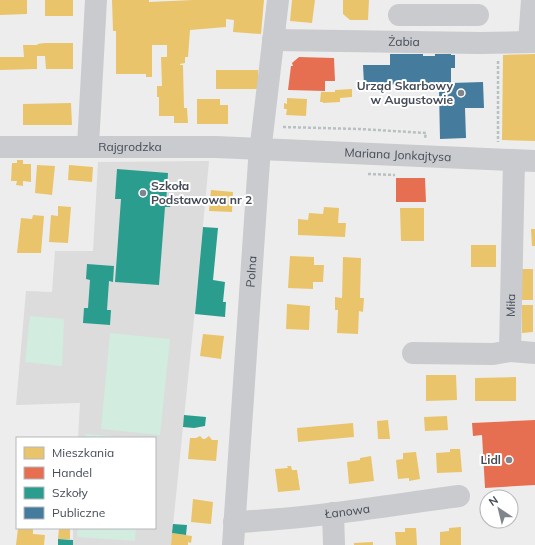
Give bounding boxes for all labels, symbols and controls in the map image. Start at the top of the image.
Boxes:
street label: Żabia [388,34,420,49]
place label: Urząd Skarbowy w Augustowie [357,78,453,107]
marker: Urząd Skarbowy w Augustowie [456,88,466,98]
street label: Rajgrodzka [98,139,162,154]
street label: Mariana Jonkajtysa [344,145,452,164]
place label: Szkoła Podstawowa nr 2 [151,178,252,207]
marker: Szkoła Podstawowa nr 2 [138,188,148,198]
street label: Polna [242,255,260,288]
street label: Miła [503,294,518,317]
legend [16,437,156,529]
text: Mieszkania [52,445,114,460]
place label: Lidl [481,452,501,467]
marker: Lidl [504,455,514,465]
text: Handel [52,465,92,480]
text: Szkoły [52,485,88,500]
north arrow [479,489,519,529]
text: N [486,493,501,509]
street label: Łanowa [323,501,371,521]
text: Publiczne [52,505,105,520]

